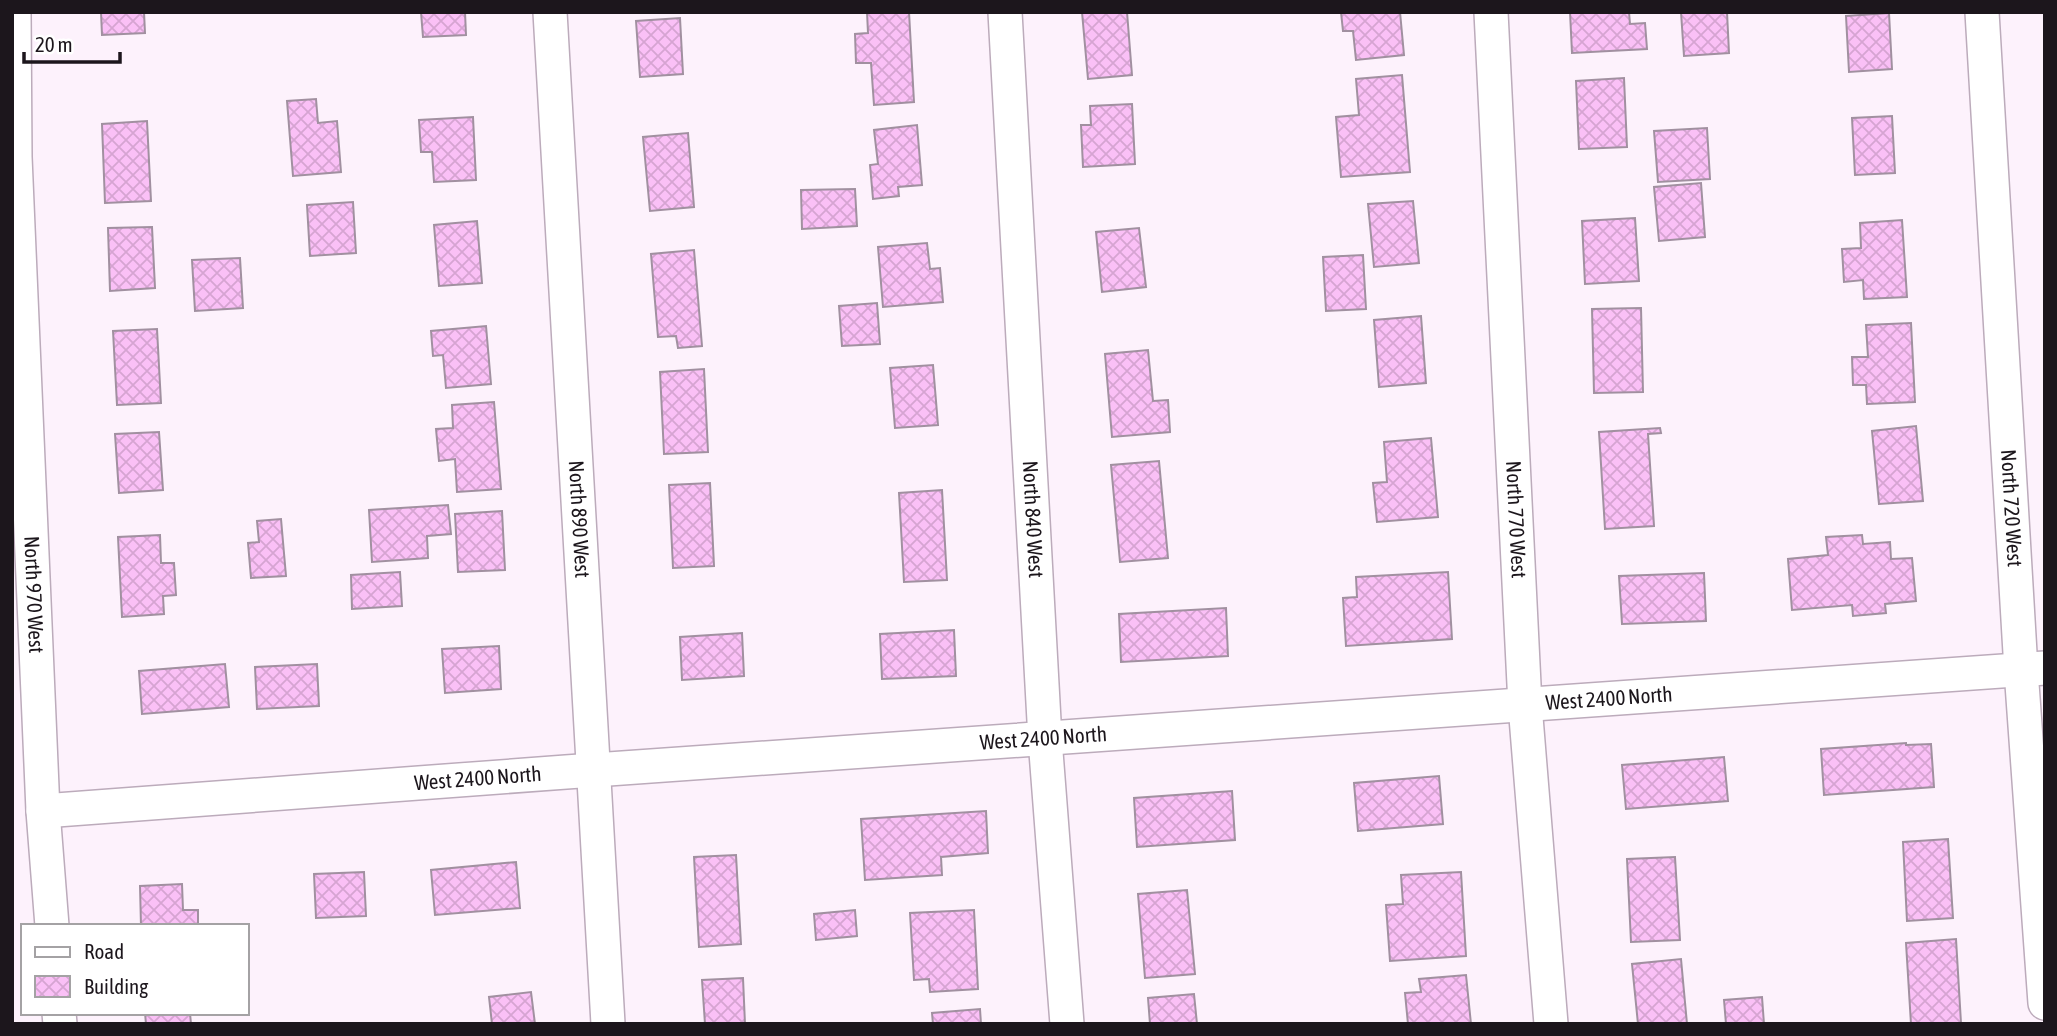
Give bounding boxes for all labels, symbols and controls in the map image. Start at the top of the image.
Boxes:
scale bar [24,21,121,65]
text: 20 m [35,32,73,56]
street label: North 720 West [1997,449,2028,567]
street label: North 890 West [565,460,595,578]
street label: North 840 West [1019,460,1049,579]
street label: North 770 West [1502,460,1532,579]
street label: North 970 West [20,535,49,654]
street label: West 2400 North [1544,681,1673,714]
street label: West 2400 North [979,721,1108,754]
street label: West 2400 North [413,761,542,794]
legend [21,924,248,1015]
text: Road [84,939,124,963]
text: Building [84,974,148,998]

